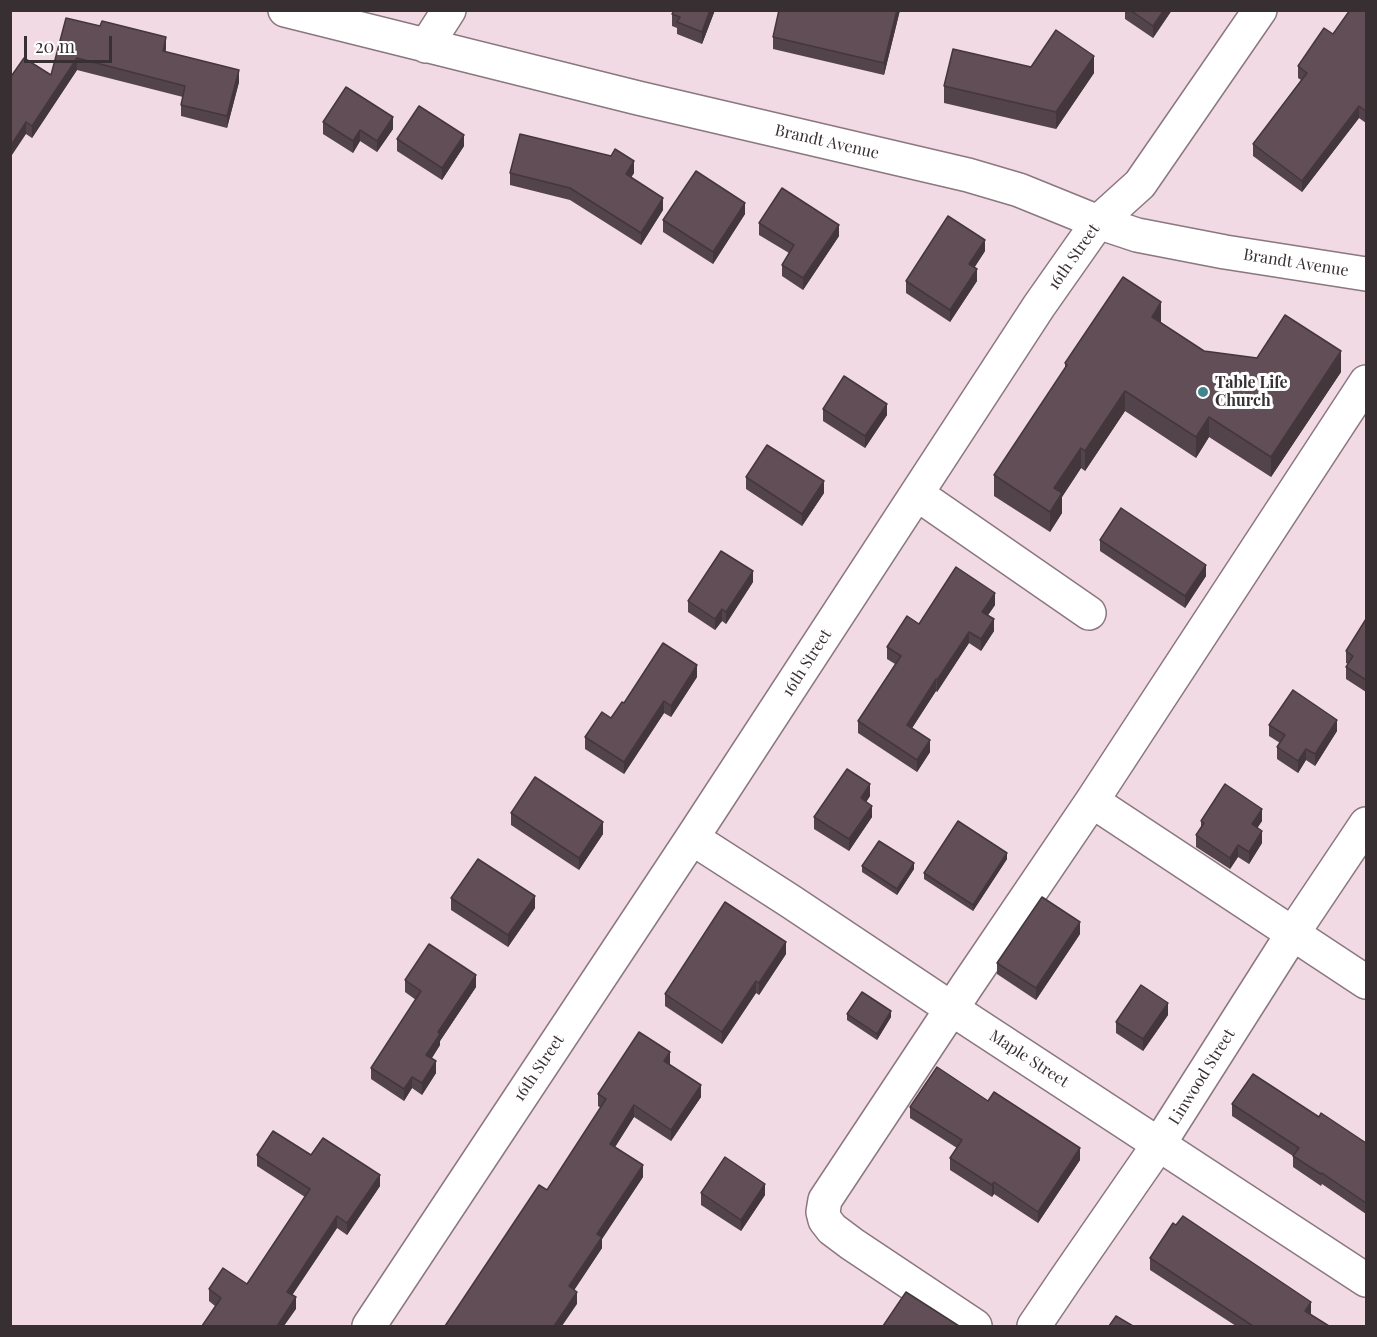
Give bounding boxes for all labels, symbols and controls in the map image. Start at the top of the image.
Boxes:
scale bar [27,24,116,62]
text: 20 m [35,34,75,58]
street label: Brandt Avenue [773,121,881,163]
street label: 16th Street [1044,220,1104,294]
street label: Brandt Avenue [1242,245,1350,281]
place label: Table Life Church [1215,373,1288,411]
marker: Table Life Church [1196,385,1210,399]
street label: 16th Street [778,626,836,700]
street label: Maple Street [986,1026,1072,1092]
street label: Linwood Street [1165,1026,1239,1128]
street label: 16th Street [510,1031,568,1105]

